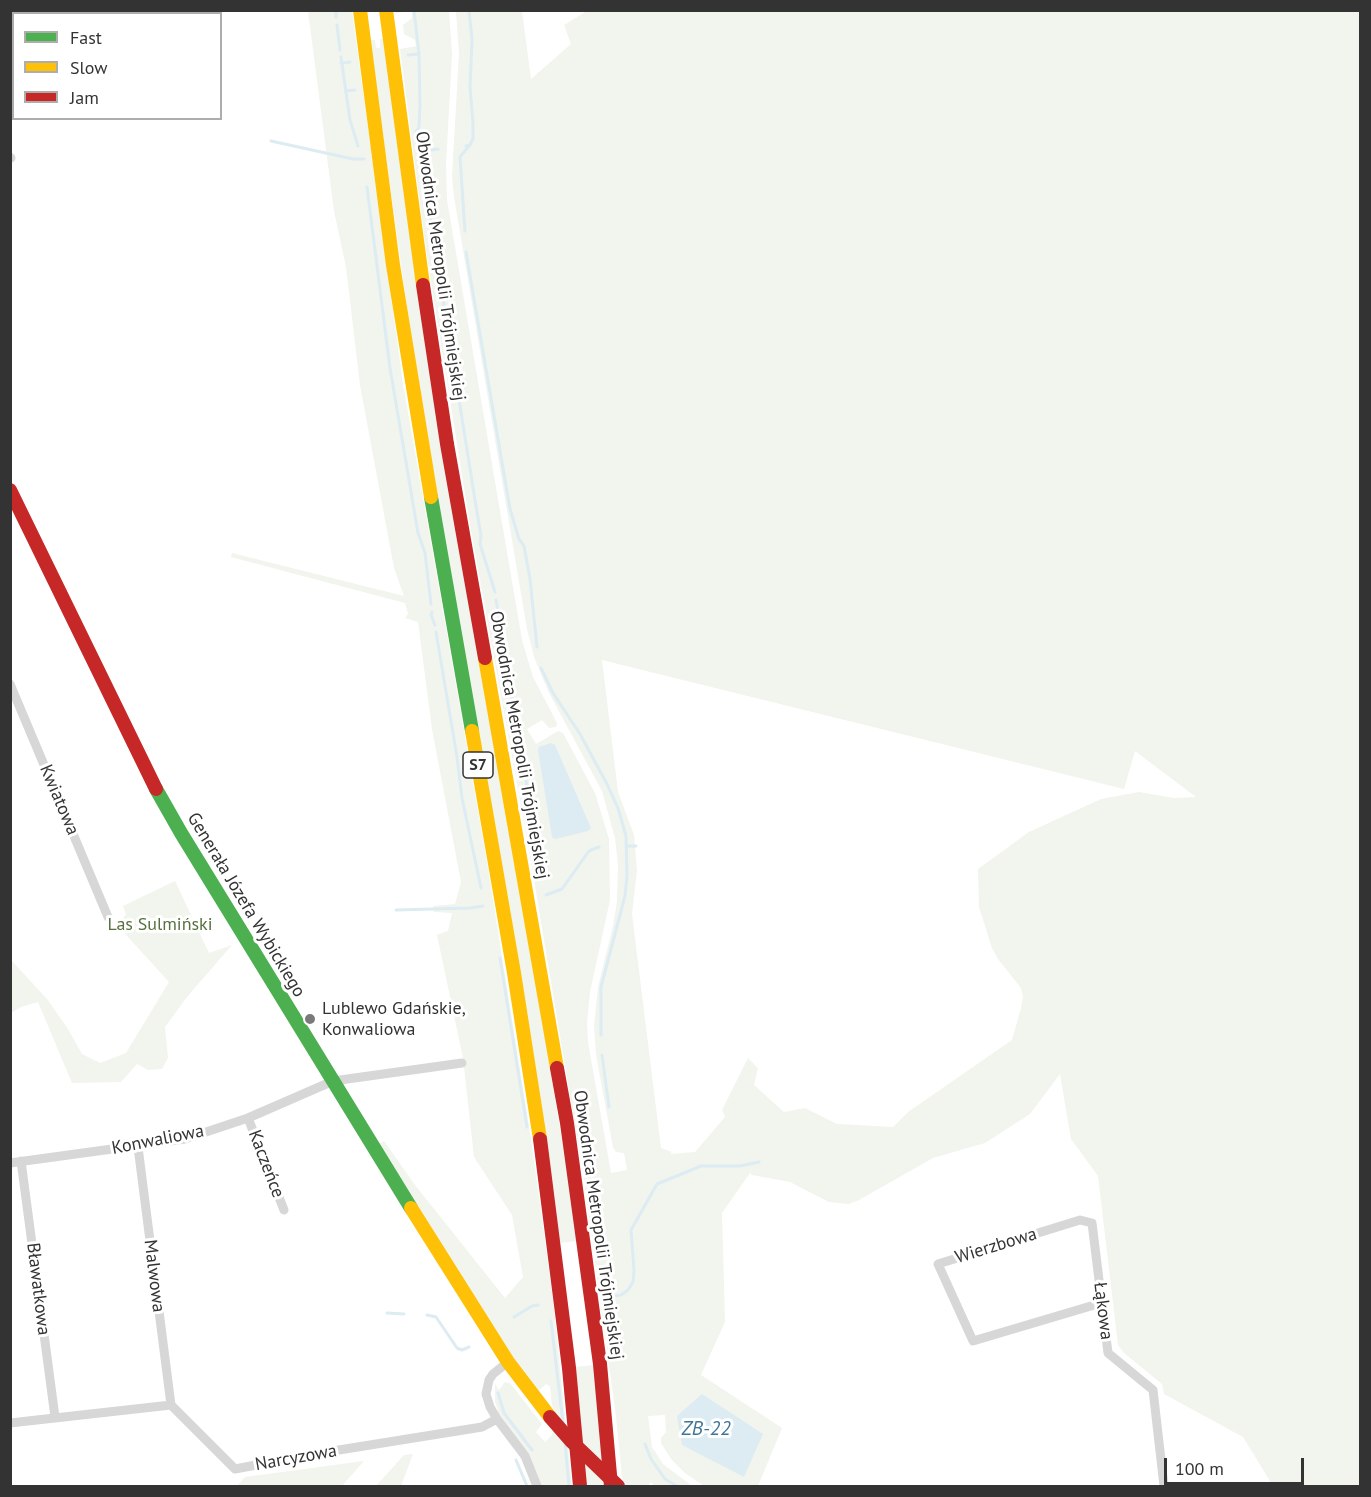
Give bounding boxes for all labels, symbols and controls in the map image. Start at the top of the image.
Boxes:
legend [12,12,222,120]
text: Fast [70,26,102,49]
text: Slow [70,56,108,79]
text: Jam [70,86,99,109]
street label: Obwodnica Metropolii Trójmiejskiej [410,130,470,402]
street label: Obwodnica Metropolii Trójmiejskiej [485,609,553,881]
road number: S7 [463,752,493,778]
street label: Kwiatowa [35,761,83,839]
street label: Generała Józefa Wybickiego [182,809,310,1001]
park label: Las Sulmiński [107,914,213,936]
place label: Lublewo Gdańskie, Konwaliowa [322,998,466,1040]
marker: Lublewo Gdańskie, Konwaliowa [303,1012,317,1026]
street label: Obwodnica Metropolii Trójmiejskiej [568,1089,628,1361]
street label: Konwaliowa [110,1120,206,1160]
street label: Kaczeńce [243,1127,289,1201]
street label: Wierzbowa [953,1223,1039,1269]
street label: Malwowa [139,1238,169,1314]
street label: Bławatkowa [22,1242,54,1336]
street label: Łąkowa [1089,1281,1117,1341]
water label: ZB-22 [681,1417,731,1441]
street label: Narcyzowa [253,1440,339,1476]
scale bar [1167,1446,1306,1484]
text: 100 m [1175,1457,1224,1480]

